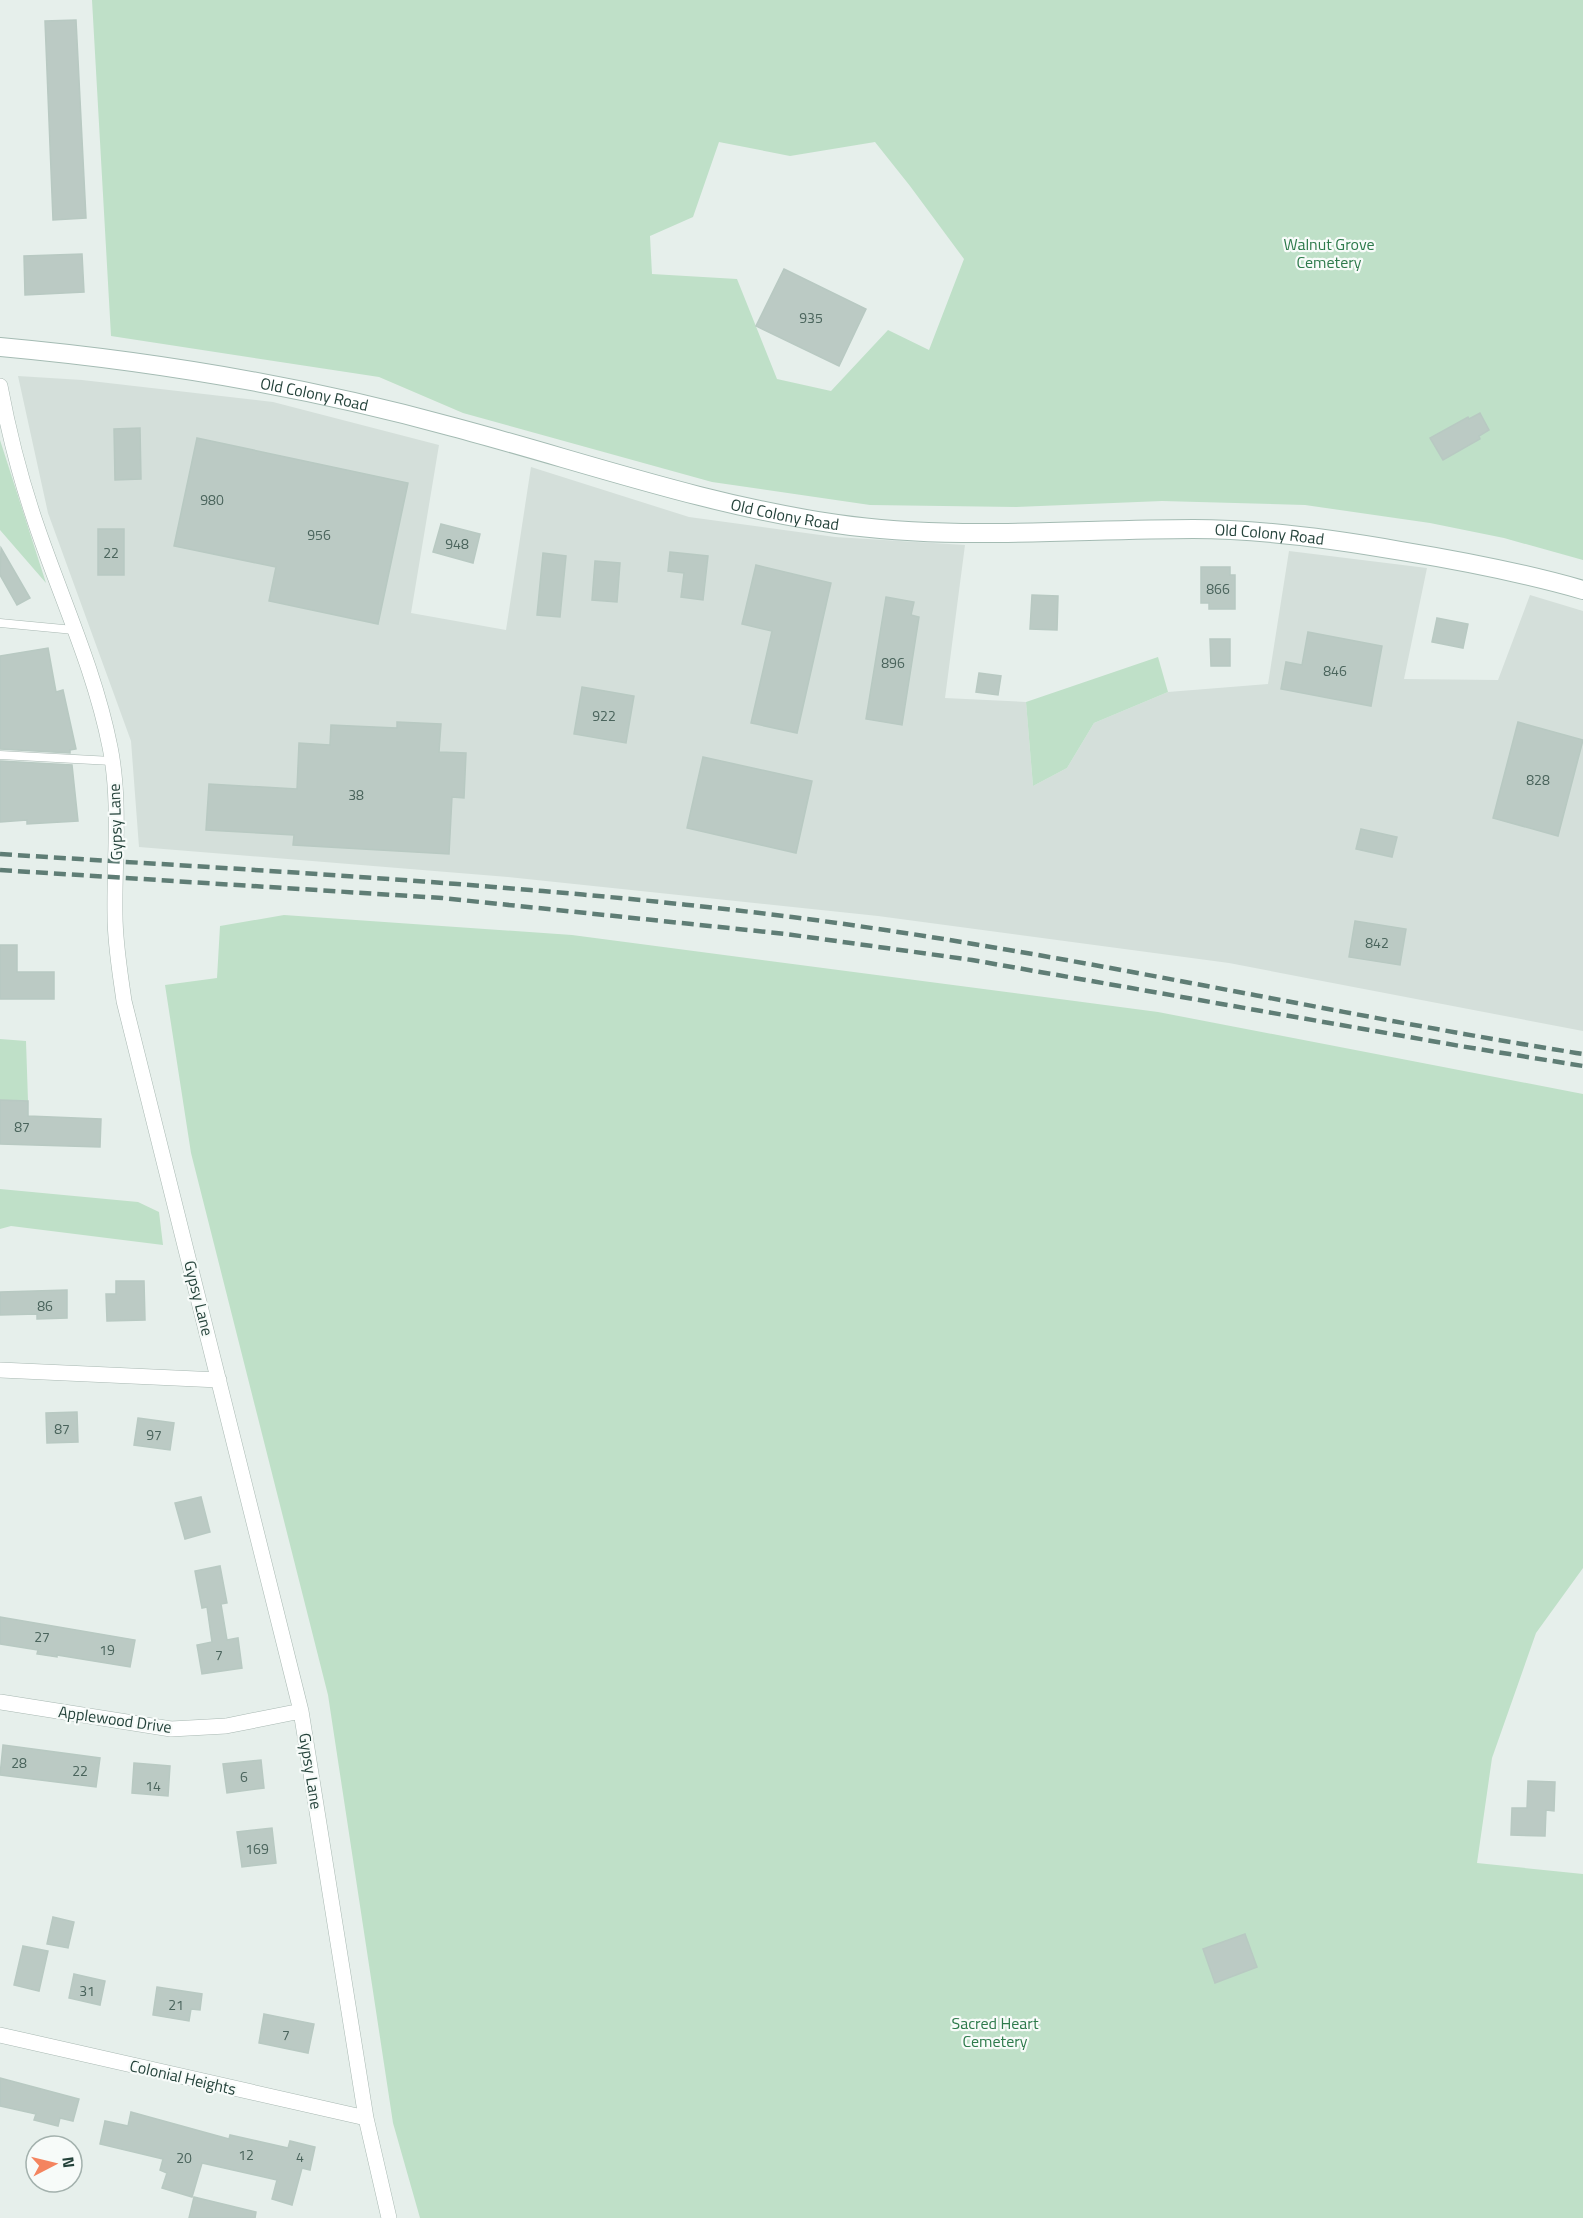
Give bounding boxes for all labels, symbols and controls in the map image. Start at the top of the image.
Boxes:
park label: Walnut Grove Cemetery [1283,232,1375,274]
house number: 935 [799,307,823,328]
street label: Old Colony Road [258,371,371,417]
house number: 980 [200,489,224,510]
street label: Old Colony Road [728,492,841,536]
street label: Old Colony Road [1214,517,1326,551]
house number: 956 [307,524,331,545]
house number: 948 [445,533,469,554]
house number: 22 [103,542,119,563]
house number: 866 [1206,578,1230,599]
house number: 896 [881,652,905,673]
house number: 846 [1323,660,1347,681]
house number: 922 [592,705,616,726]
house number: 828 [1526,769,1550,790]
street label: Gypsy Lane [102,783,128,861]
house number: 38 [348,784,364,805]
house number: 842 [1365,932,1389,953]
house number: 87 [14,1116,30,1137]
street label: Gypsy Lane [178,1258,220,1338]
house number: 86 [37,1295,53,1316]
house number: 87 [54,1418,70,1439]
house number: 97 [146,1424,162,1445]
house number: 27 [34,1626,50,1647]
house number: 19 [99,1639,115,1660]
house number: 7 [215,1644,223,1665]
street label: Applewood Drive [57,1699,173,1739]
street label: Gypsy Lane [293,1731,329,1811]
house number: 28 [11,1752,27,1773]
house number: 22 [72,1760,88,1781]
house number: 6 [240,1766,248,1787]
house number: 14 [145,1775,161,1796]
house number: 169 [245,1838,269,1859]
house number: 31 [79,1980,95,2001]
house number: 21 [168,1994,184,2015]
park label: Sacred Heart Cemetery [951,2011,1039,2053]
house number: 7 [282,2024,290,2045]
street label: Colonial Heights [127,2053,239,2101]
north arrow [24,2134,84,2194]
house number: 12 [238,2144,254,2165]
house number: 4 [296,2146,304,2167]
house number: 20 [176,2147,192,2168]
text: N [56,2155,81,2169]

